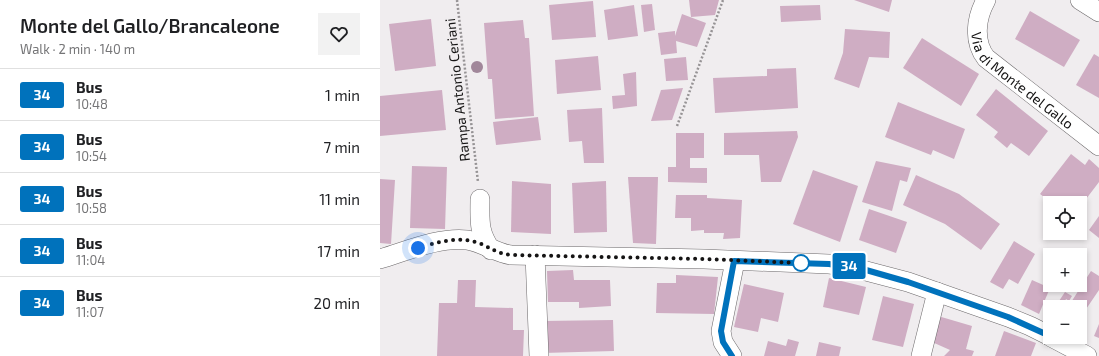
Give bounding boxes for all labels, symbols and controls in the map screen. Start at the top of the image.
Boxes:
button: heart [318,13,360,55]
text: Monte del Gallo/Brancaleone [20,14,280,37]
street label: Rampa Antonio Ceriani [441,18,473,162]
street label: Via di Monte del Gallo [969,31,1077,132]
text: Walk · 2 min · 140 m [20,41,135,57]
text: Bus [76,78,102,96]
text: 34 [34,86,50,103]
text: 1 min [325,86,360,104]
text: 10:48 [76,96,108,112]
text: Bus [76,130,102,148]
text: 34 [34,138,50,155]
text: 7 min [323,138,360,156]
text: 10:54 [76,148,107,164]
text: Bus [76,182,102,200]
text: 34 [34,190,50,207]
text: 11 min [319,190,360,208]
map controls [1043,196,1087,344]
button: locate [1043,196,1087,240]
text: 10:58 [76,200,107,216]
text: Bus [76,234,102,252]
your location [408,238,428,258]
text: 34 [34,242,50,259]
text: 17 min [317,242,360,260]
button: + [1043,248,1087,292]
text: 11:04 [76,252,105,268]
line badge: 34 [831,253,867,279]
unlabelled marker [792,254,810,272]
text: 34 [841,257,857,274]
text: Bus [76,286,102,304]
text: 34 [34,294,50,311]
text: 20 min [314,294,360,312]
button: − [1043,300,1087,344]
text: 11:07 [76,304,104,320]

